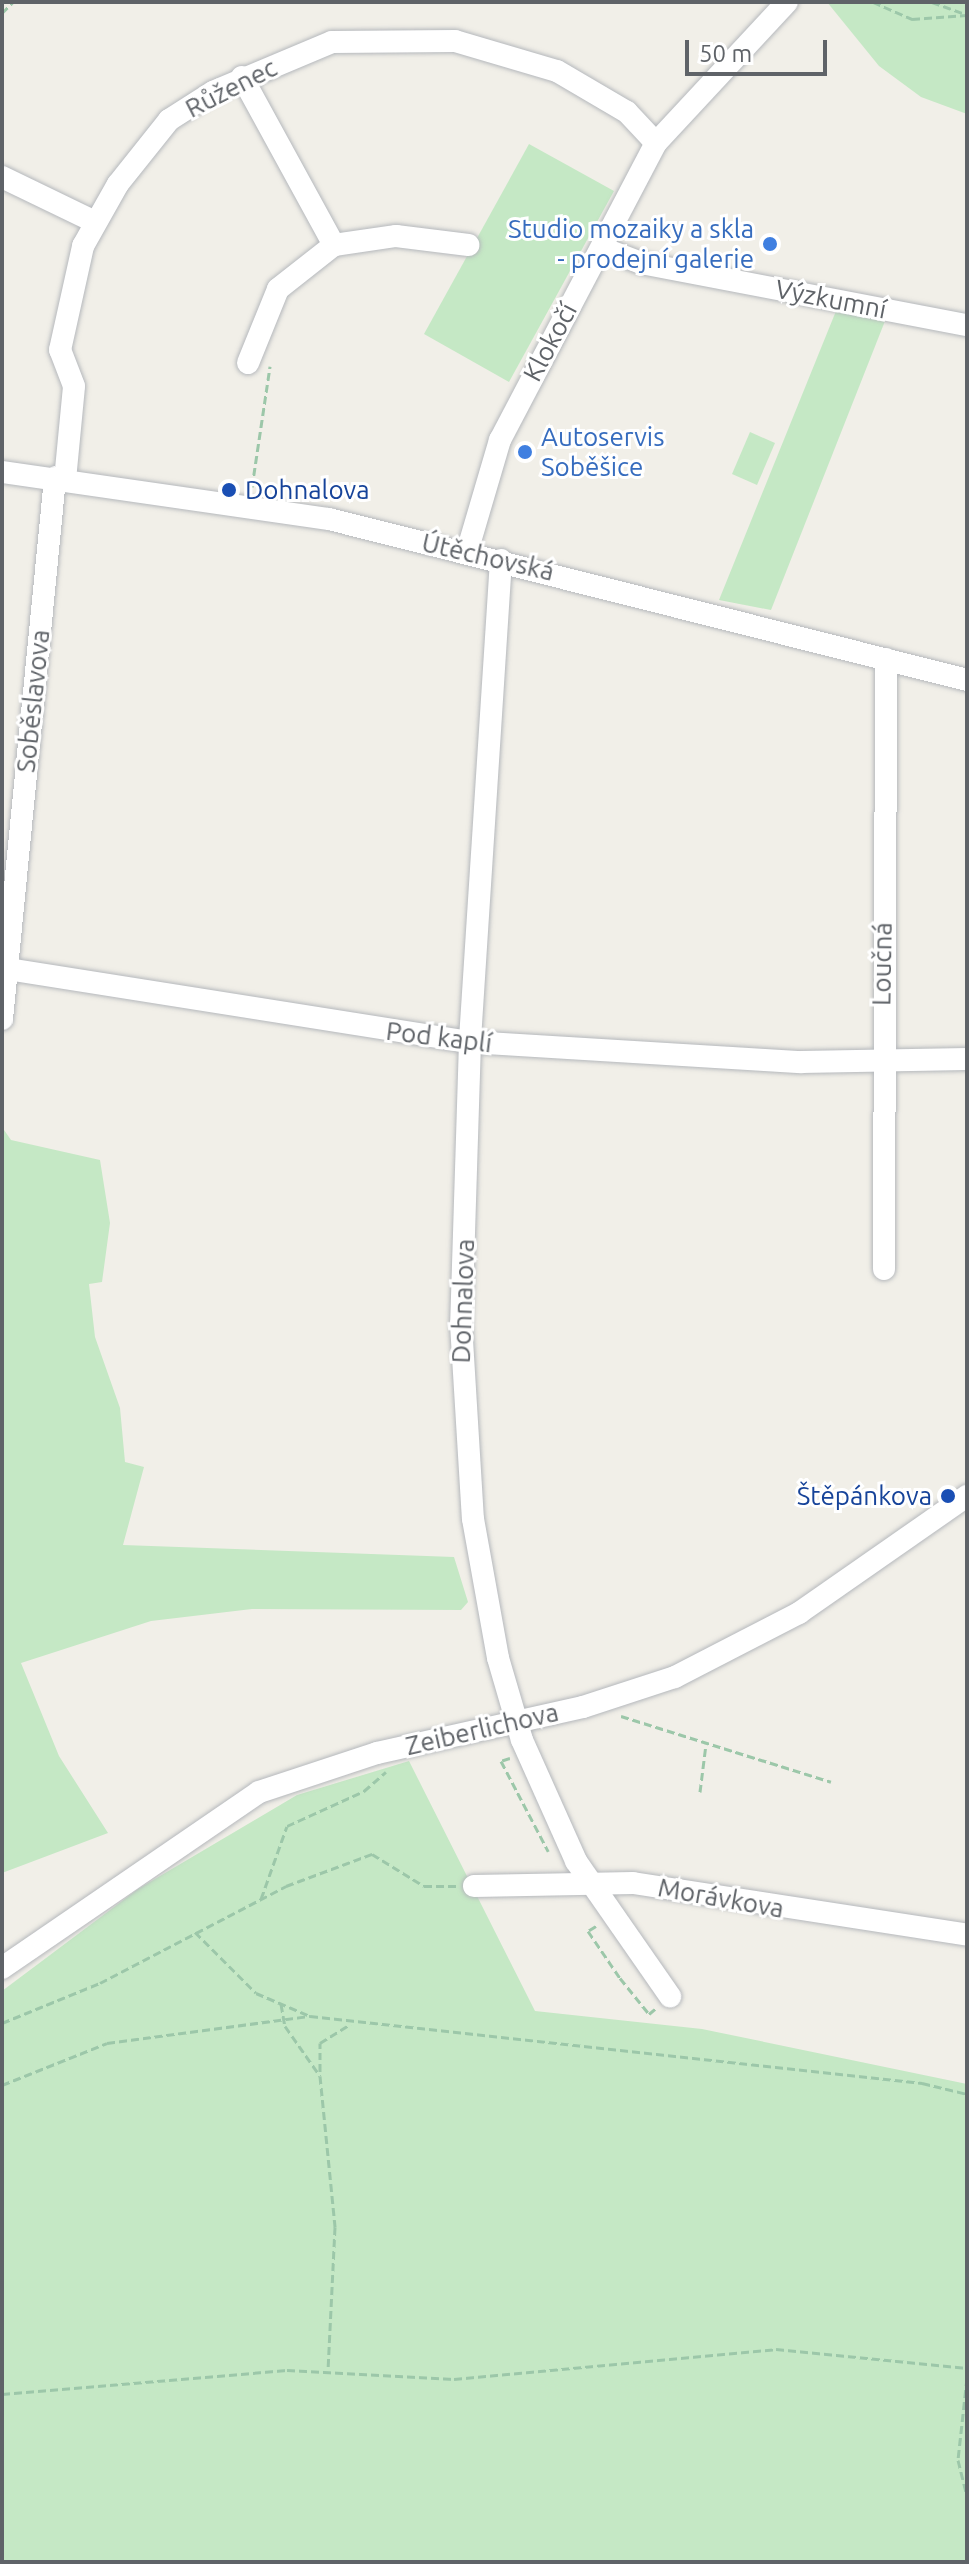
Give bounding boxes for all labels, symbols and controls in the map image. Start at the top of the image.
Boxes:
scale bar [689,24,831,74]
text: 50 m [699,40,752,67]
street label: Růženec [180,52,282,124]
place label: Studio mozaiky a skla - prodejní galerie [508,213,754,274]
marker: Studio mozaiky a skla - prodejní galerie [761,235,779,253]
street label: Výzkumní [773,273,889,325]
street label: Klokočí [516,298,584,386]
place label: Autoservis Soběšice [541,421,664,482]
marker: Autoservis Soběšice [516,443,534,461]
place label: Dohnalova [245,474,370,506]
marker: Dohnalova [220,481,238,499]
street label: Útěchovská [419,527,557,587]
street label: Soběslavova [10,628,56,774]
street label: Loučná [866,922,898,1006]
street label: Pod kaplí [384,1015,494,1059]
street label: Dohnalova [445,1238,481,1364]
place label: Štěpánkova [797,1480,932,1512]
marker: Štěpánkova [939,1487,957,1505]
street label: Zeiberlichova [402,1696,562,1762]
street label: Morávkova [656,1872,786,1924]

